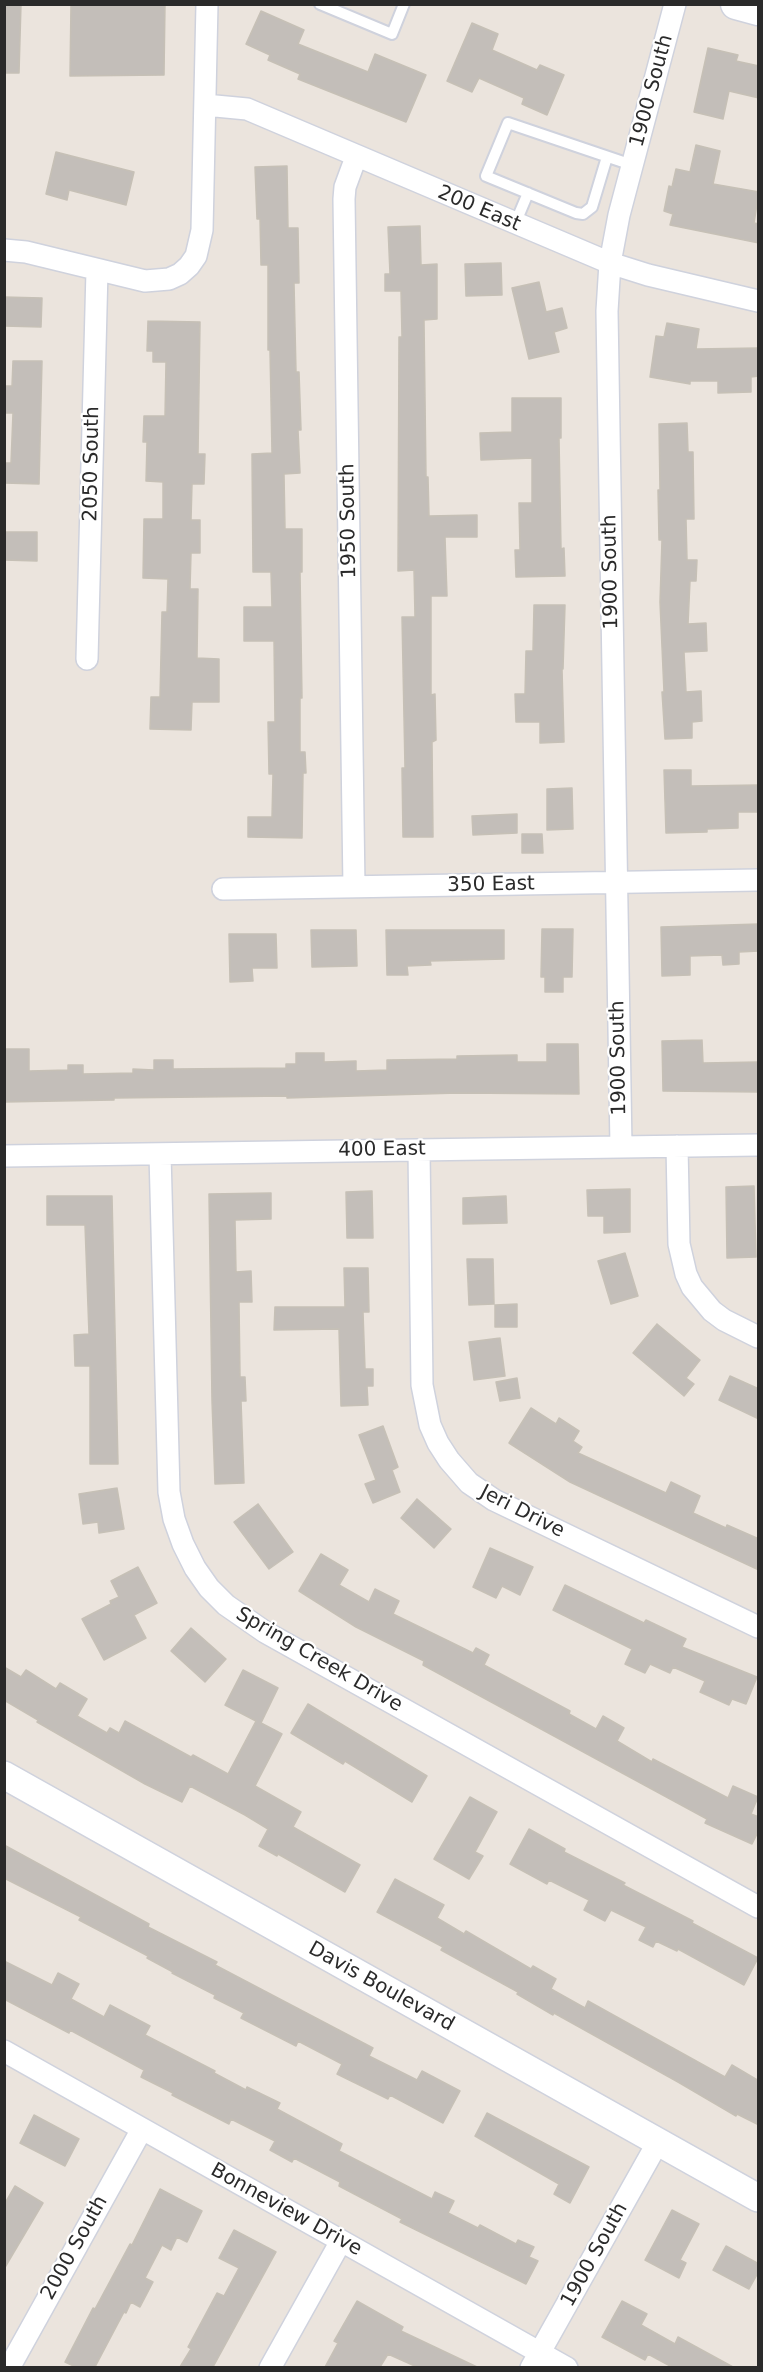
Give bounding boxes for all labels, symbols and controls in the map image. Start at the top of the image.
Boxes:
street label: 1900 South [625,32,679,150]
street label: 200 East [434,181,524,237]
street label: 2050 South [79,406,105,522]
street label: 1950 South [336,463,362,579]
street label: 1900 South [598,514,624,630]
street label: 350 East [447,872,535,898]
street label: 1900 South [606,1000,632,1116]
street label: 400 East [338,1137,426,1163]
street label: Jeri Drive [476,1481,568,1543]
street label: Spring Creek Drive [231,1602,407,1718]
street label: Davis Boulevard [304,1937,458,2037]
street label: Bonneview Drive [206,2158,366,2262]
street label: 2000 South [37,2192,113,2304]
street label: 1900 South [557,2199,633,2311]

